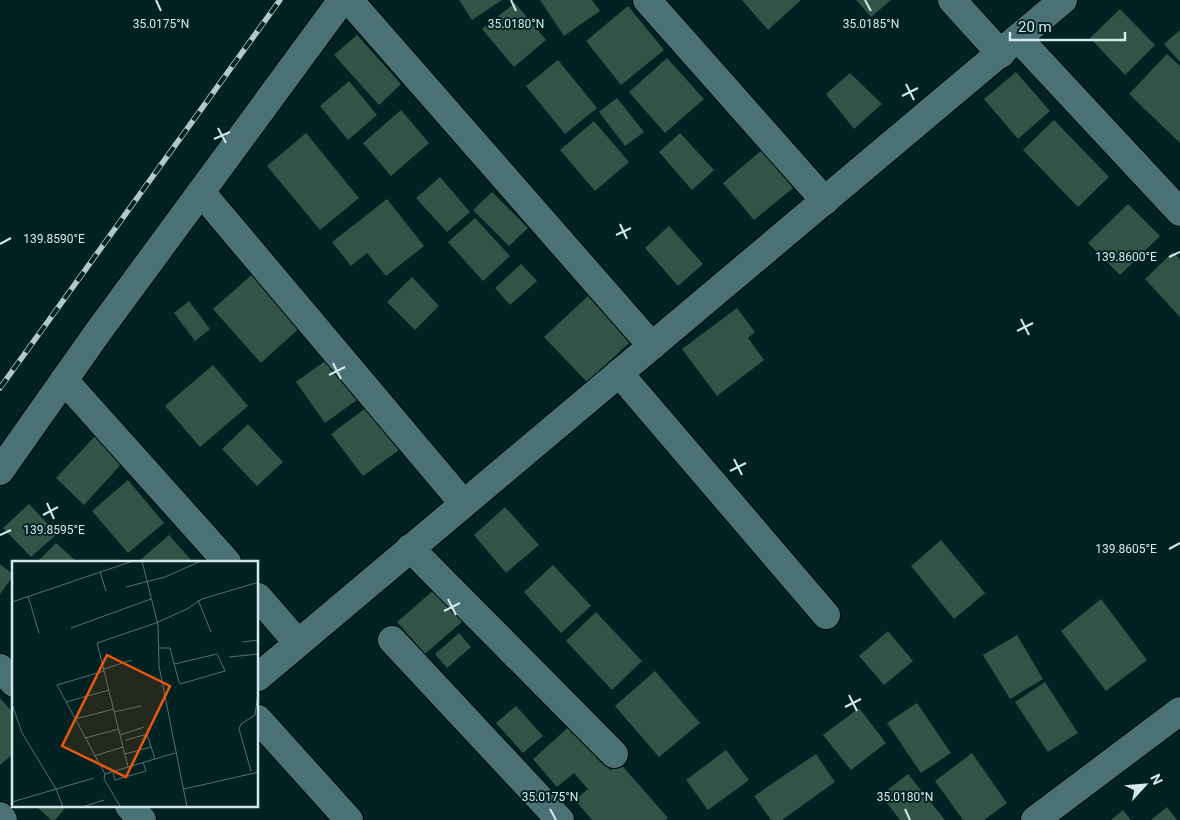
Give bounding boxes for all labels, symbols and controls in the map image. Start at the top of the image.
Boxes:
scale bar [1010,10,1125,42]
text: 35.0175°N [133,17,189,31]
text: 35.0180°N [488,17,544,31]
text: 35.0185°N [843,17,899,31]
text: 20 m [1018,18,1052,36]
text: 139.8590°E [23,232,85,246]
text: 139.8600°E [1095,250,1157,264]
text: 139.8595°E [23,523,85,537]
text: 139.8605°E [1095,542,1157,556]
inset map [12,561,259,808]
north arrow [1120,760,1170,810]
text: N [1147,771,1166,787]
text: 35.0175°N [522,790,578,804]
text: 35.0180°N [877,790,933,804]

